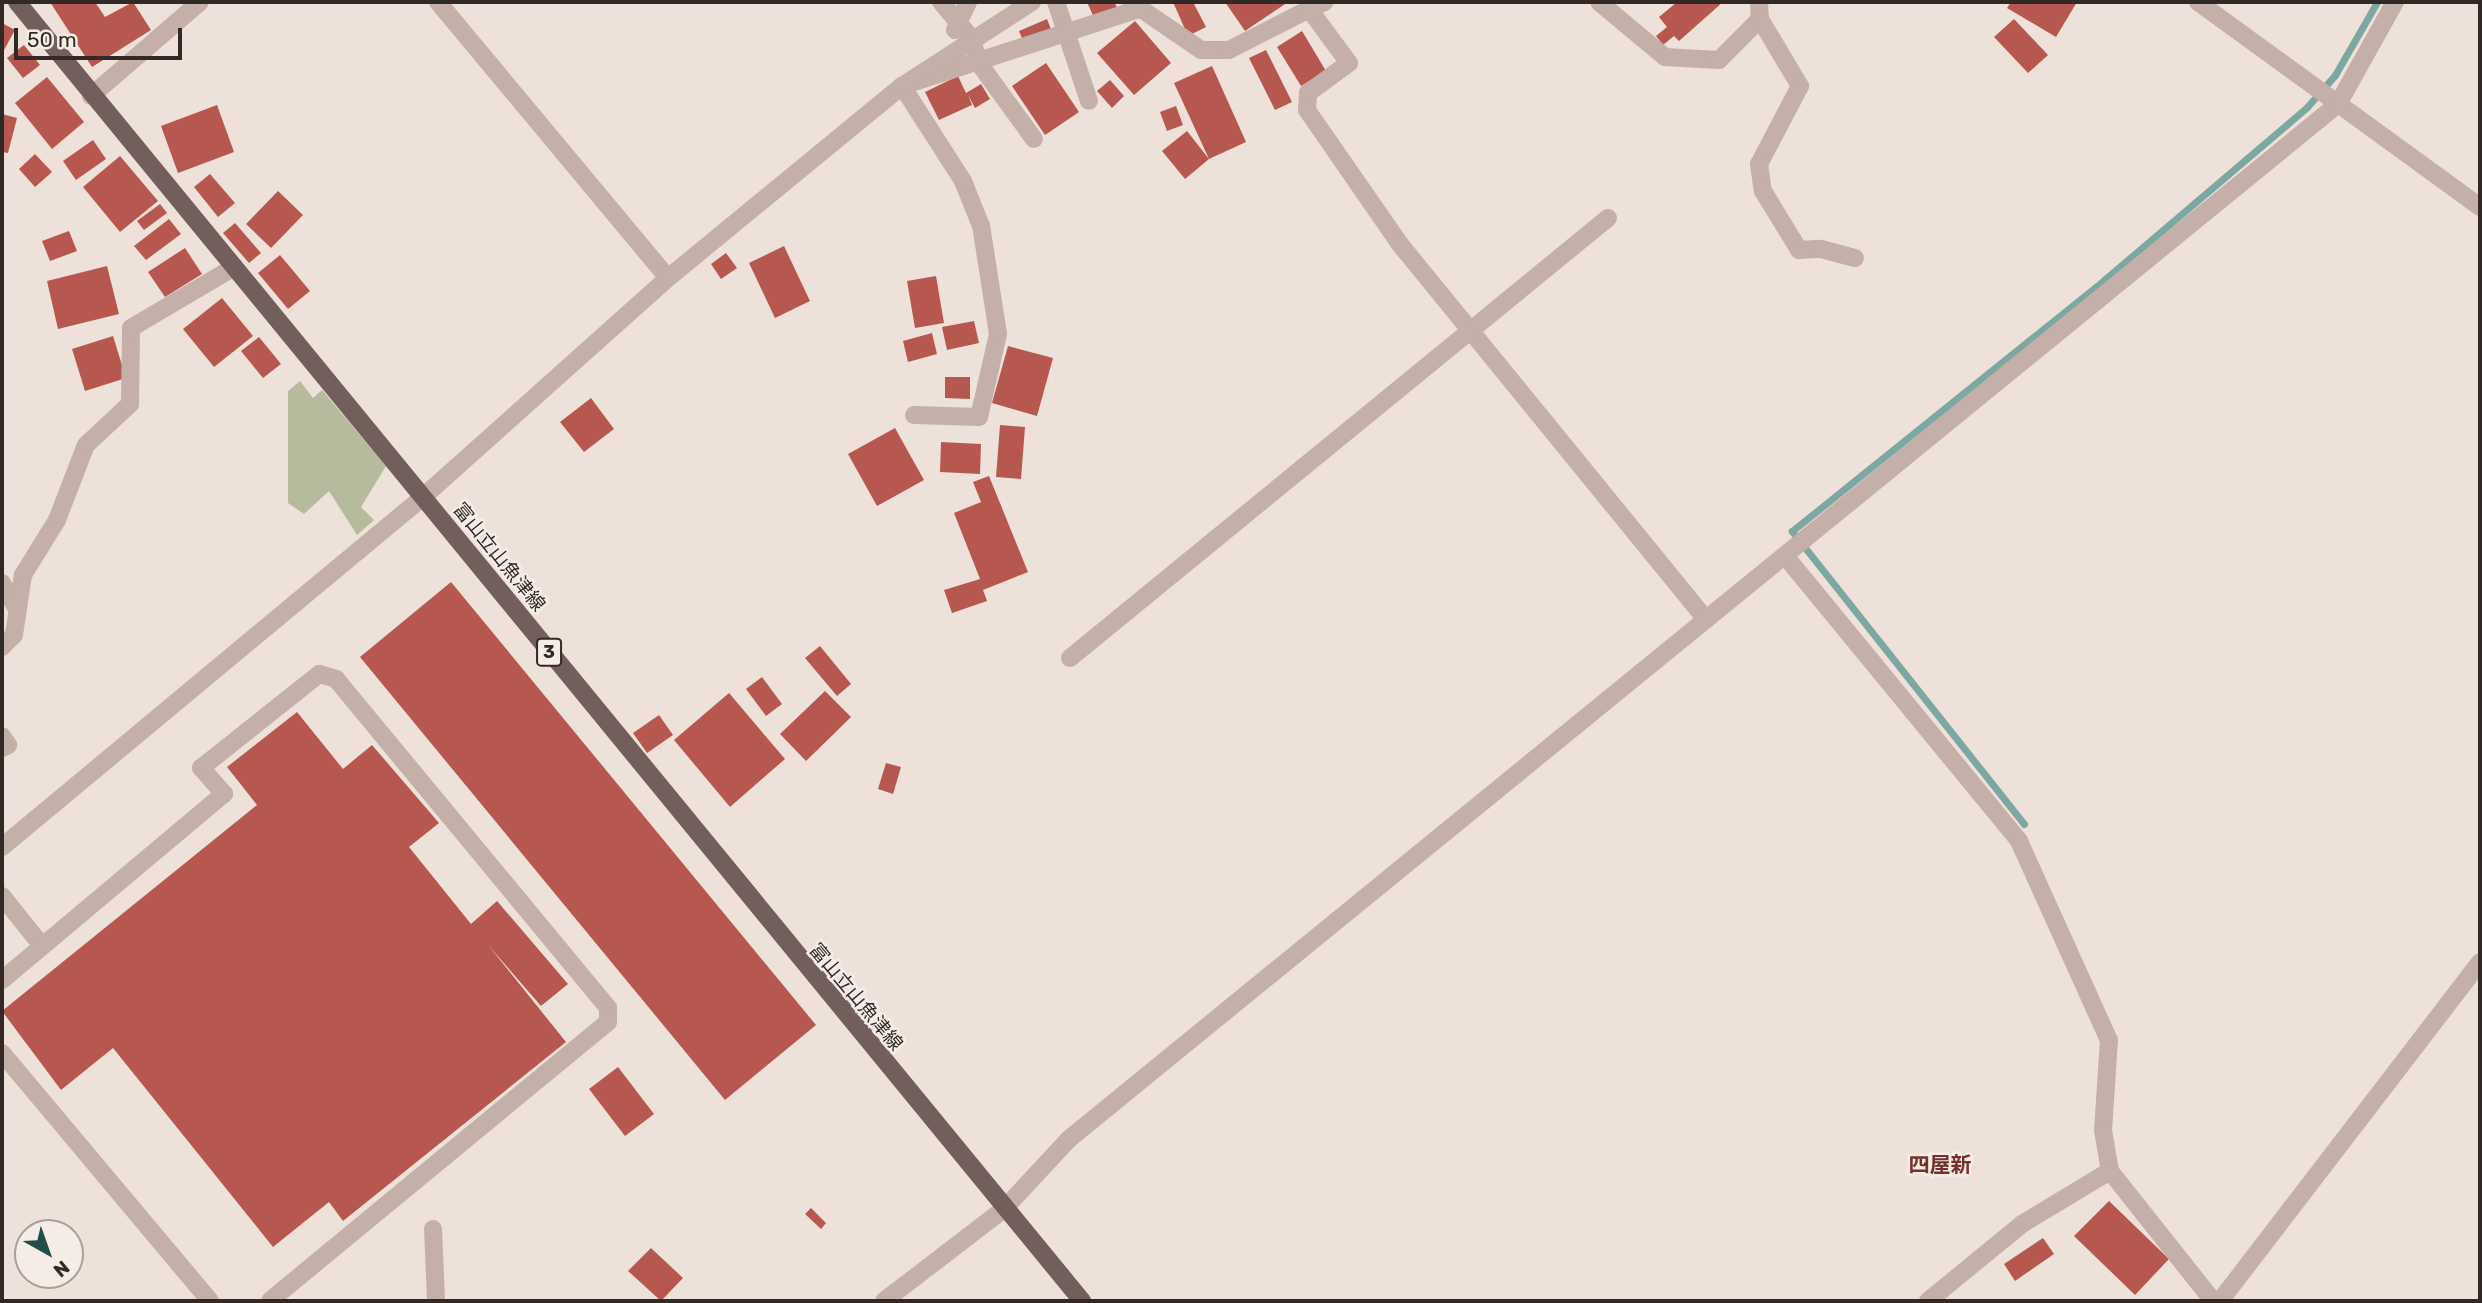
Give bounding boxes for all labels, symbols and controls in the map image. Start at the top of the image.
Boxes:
scale bar [18,14,186,58]
text: 50 m [27,27,77,52]
street label: 富山立山魚津線 [448,498,550,616]
road number: 3 [535,638,563,666]
street label: 富山立山魚津線 [805,939,907,1055]
district label: 四屋新 [1909,1152,1971,1178]
north arrow [14,1219,84,1289]
text: N [49,1256,74,1282]

